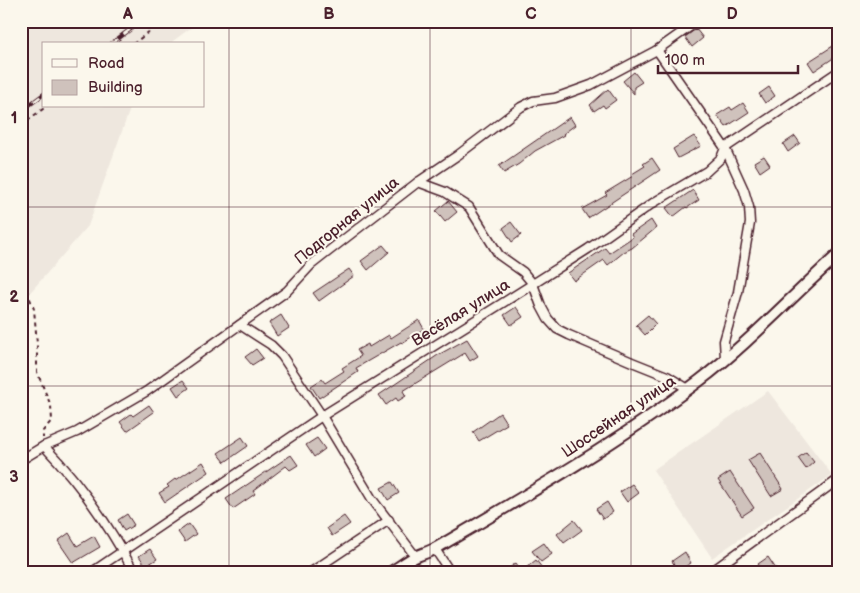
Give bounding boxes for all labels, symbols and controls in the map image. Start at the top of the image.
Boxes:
text: A [122,5,133,24]
text: B [323,5,335,24]
text: C [525,5,537,24]
text: D [726,5,738,24]
legend [42,42,205,108]
scale bar [658,42,798,74]
text: 100 m [665,51,705,70]
text: Road [88,54,124,73]
text: Building [88,78,143,97]
text: 1 [11,109,17,128]
street label: Подгорная улица [291,173,403,269]
street label: Весёлая улица [409,275,514,351]
text: 2 [9,288,19,307]
street label: Шоссейная улица [558,371,680,462]
text: 3 [9,468,19,487]

